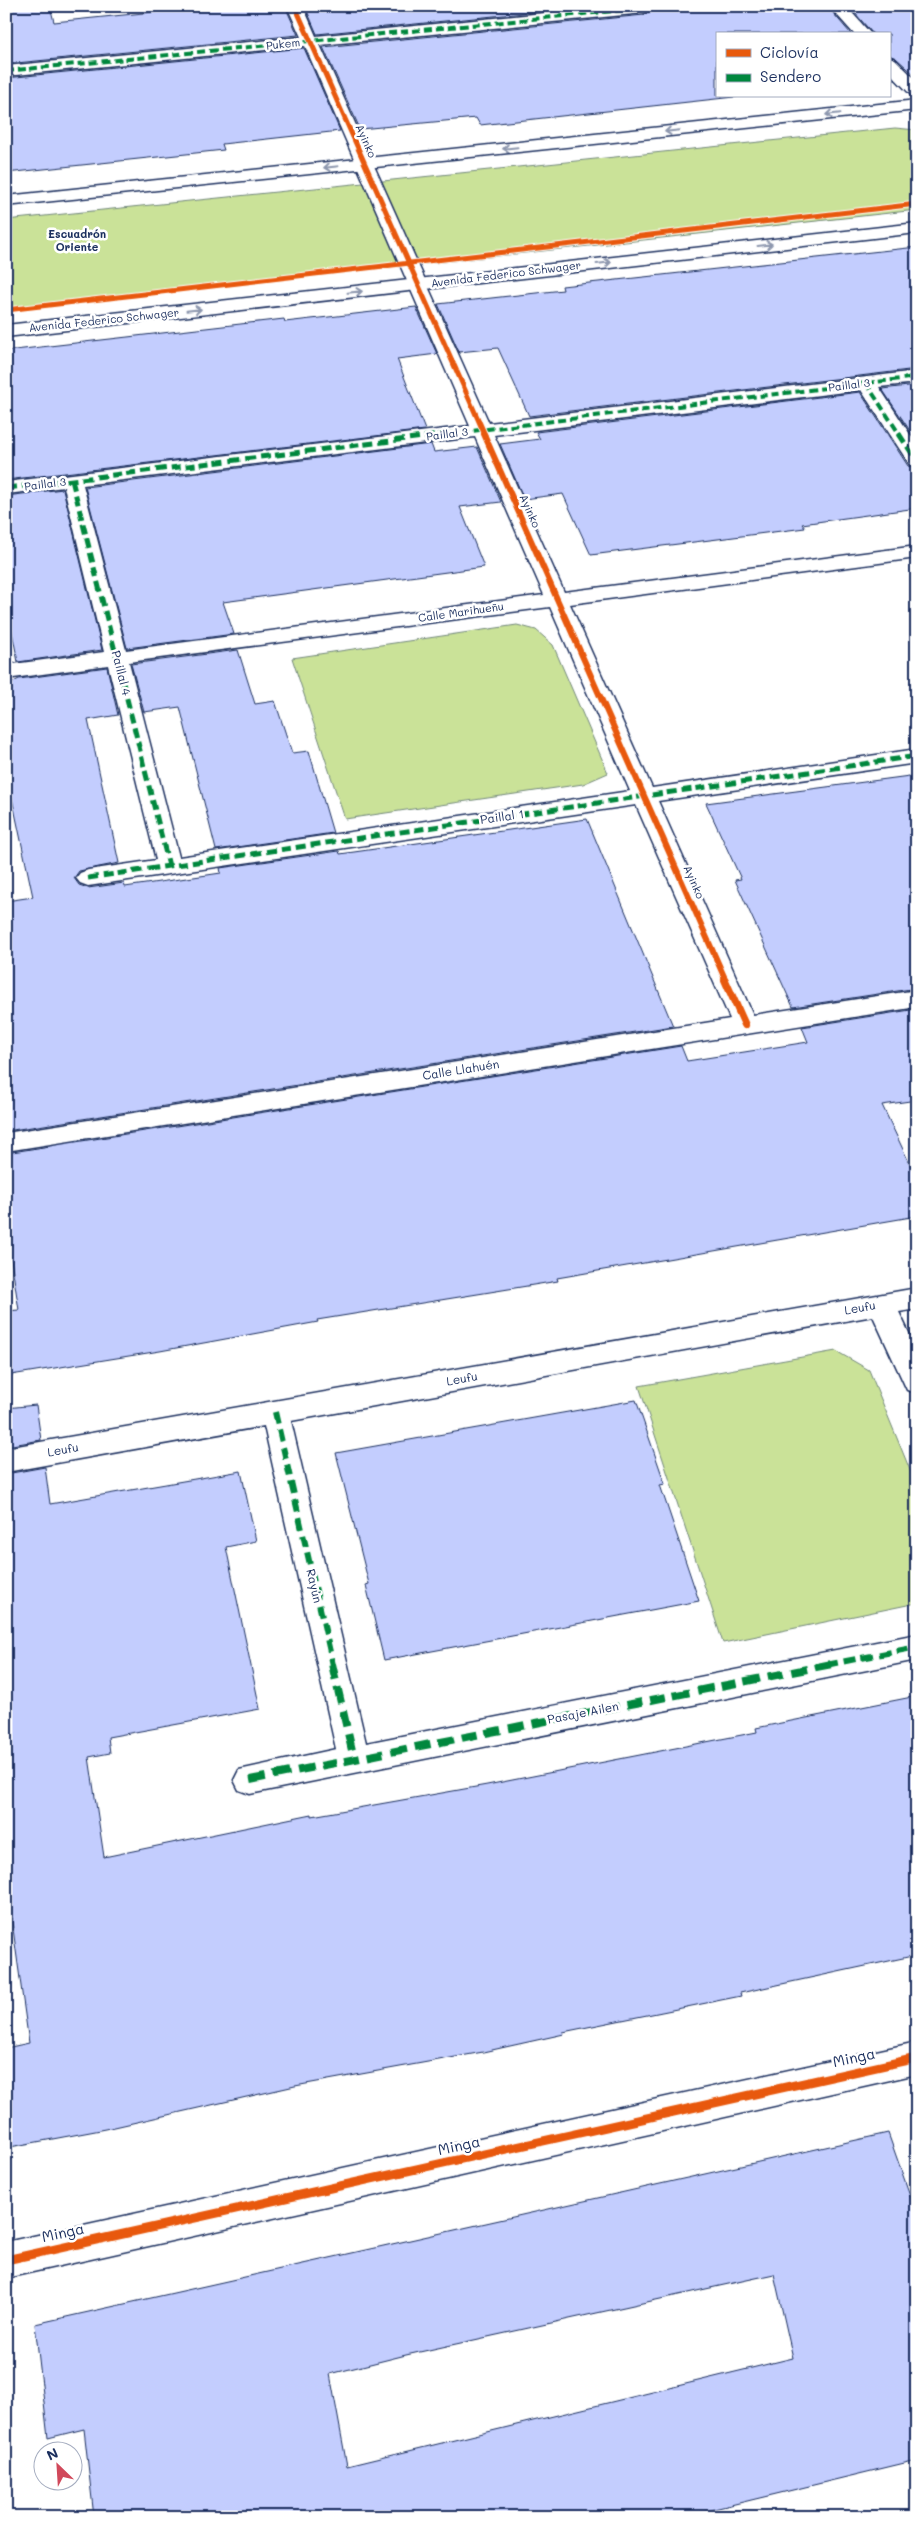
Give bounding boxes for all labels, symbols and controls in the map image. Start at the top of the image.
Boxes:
legend [716,32,890,98]
street label: Pukem [265,34,301,53]
text: Ciclovía [760,42,819,62]
text: Sendero [760,66,821,86]
one-way arrow [826,109,842,119]
street label: Ayinko [352,122,381,160]
one-way arrow [664,126,680,136]
one-way arrow [503,143,519,153]
one-way arrow [324,162,340,172]
district label: Escuadrón Oriente [48,226,106,254]
one-way arrow [757,240,773,250]
street label: Avenida Federico Schwager [430,257,582,290]
one-way arrow [595,258,611,268]
one-way arrow [347,287,363,297]
street label: Avenida Federico Schwager [28,304,180,335]
one-way arrow [185,305,201,315]
street label: Paillal 3 [827,374,871,395]
street label: Paillal 3 [425,423,469,444]
street label: Paillal 3 [23,473,67,494]
street label: Ayinko [516,492,545,530]
street label: Calle Marihueñu [417,598,505,625]
street label: Paillal 4 [109,649,135,697]
street label: Paillal 1 [479,805,525,827]
street label: Ayinko [680,863,709,901]
street label: Calle Llahuén [421,1055,500,1083]
street label: Leufu [843,1296,877,1318]
street label: Leufu [445,1367,479,1389]
street label: Leufu [46,1438,80,1460]
street label: Rayún [303,1567,327,1604]
street label: Pasaje Ailen [546,1697,620,1727]
street label: Minga [831,2043,877,2071]
street label: Minga [436,2131,482,2159]
street label: Minga [40,2218,86,2246]
north arrow [32,2440,82,2490]
text: N [43,2443,61,2465]

